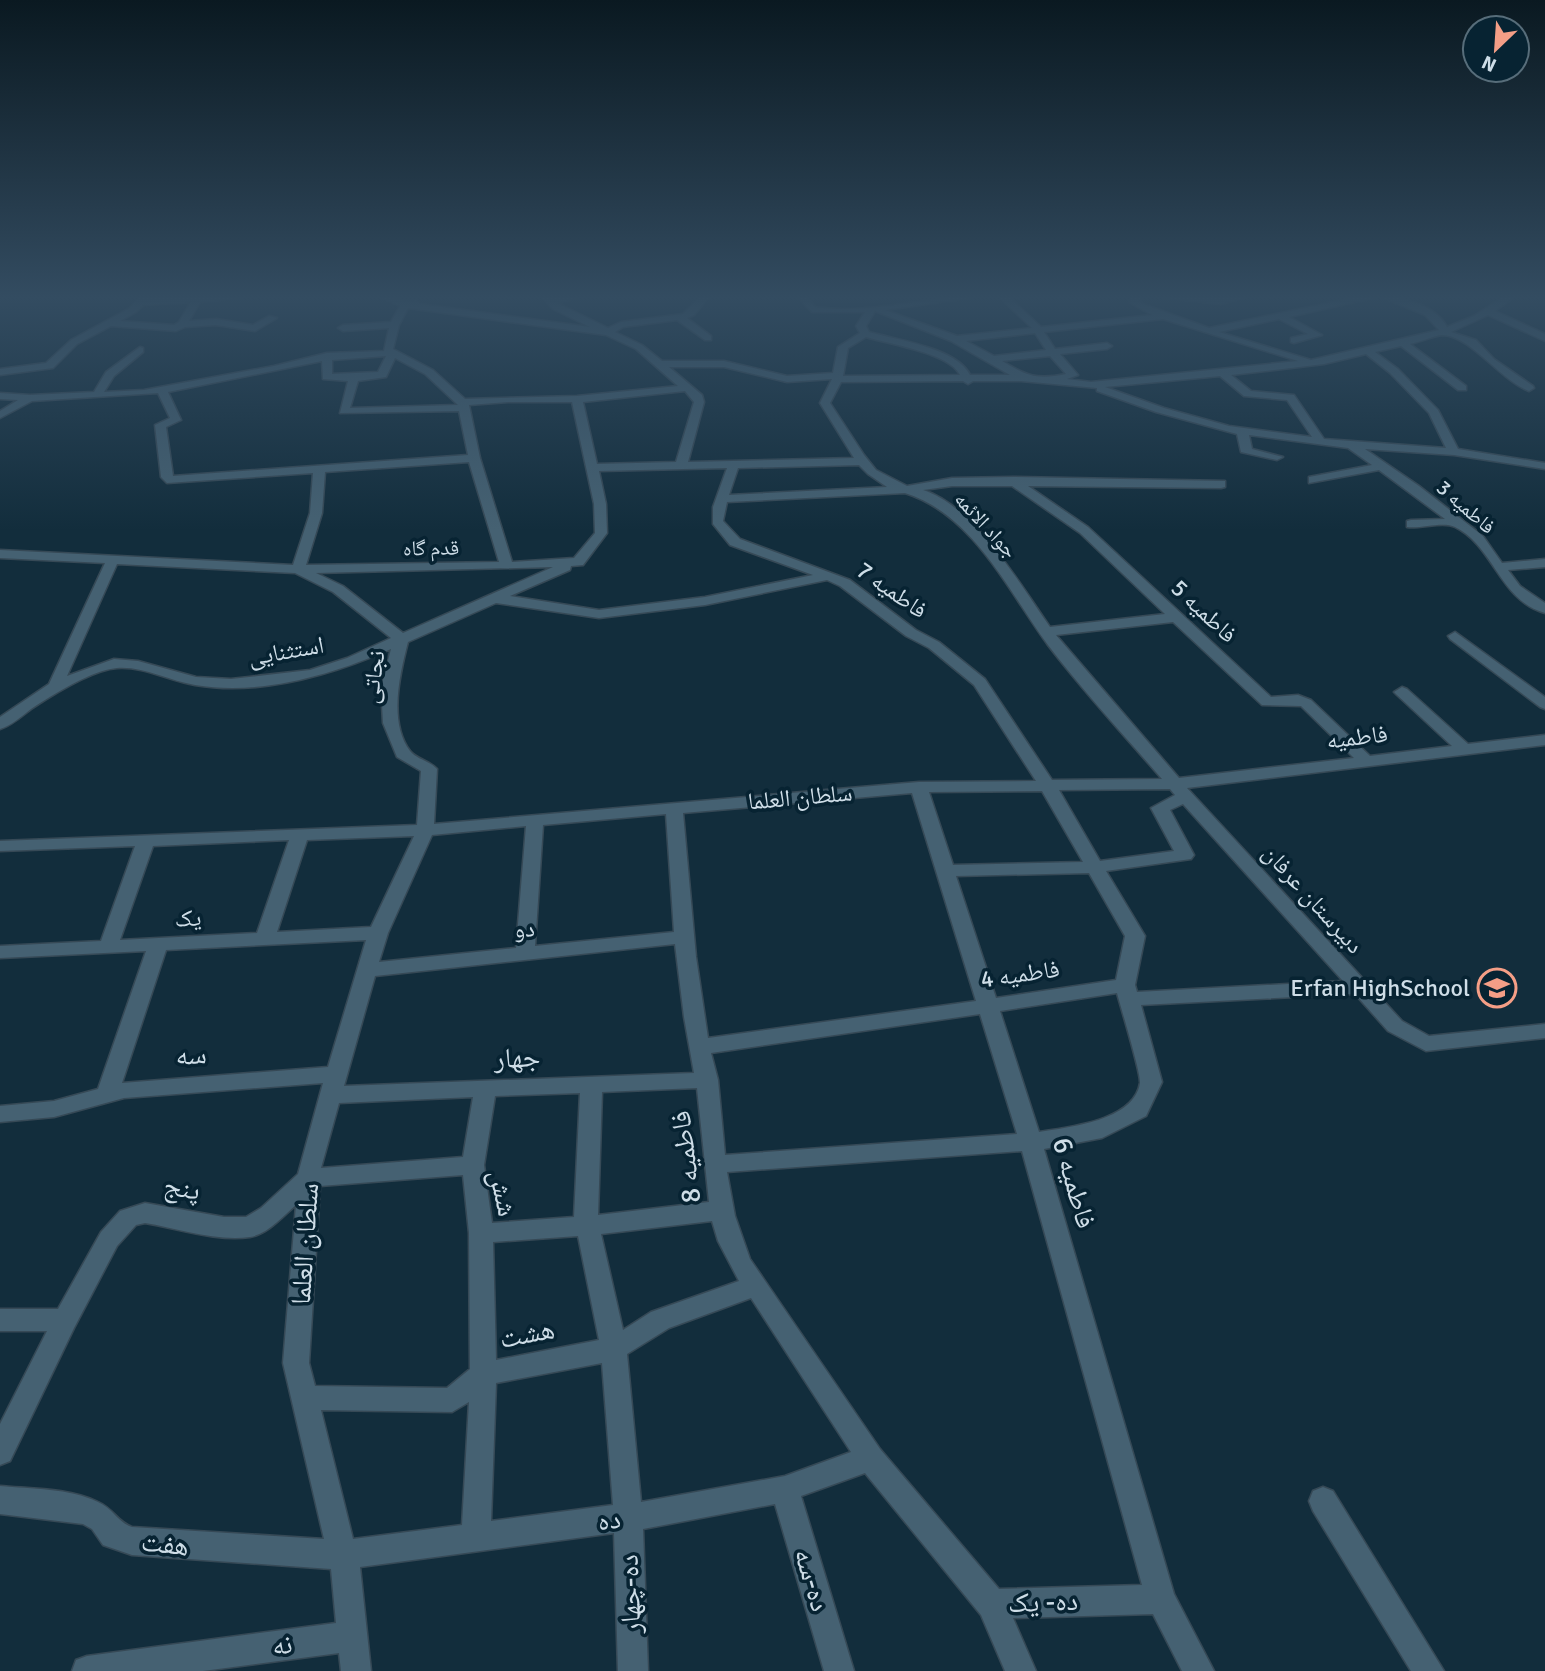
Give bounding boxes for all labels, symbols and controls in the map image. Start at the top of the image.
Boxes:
north arrow [1461,14,1531,84]
text: N [1478,50,1500,77]
street label: فاطمیه 3 [1431,474,1501,540]
street label: جواد الائمه [949,486,1023,564]
street label: قدم گاه [403,535,459,562]
street label: فاطمیه 7 [851,555,933,625]
street label: فاطمیه 5 [1165,573,1243,649]
street label: استثنایی [246,630,326,672]
street label: نجاتی [354,648,392,706]
street label: فاطمیه [1325,718,1389,756]
street label: سلطان العلما [746,777,854,817]
street label: دبیرستان عرفان [1256,838,1370,960]
street label: یک [174,902,202,934]
street label: دو [512,913,536,945]
street label: فاطمیه 4 [978,954,1062,994]
school or university icon: Erfan HighSchool [1476,967,1518,1009]
place label: Erfan HighSchool [1290,973,1470,1003]
street label: سه [174,1037,208,1073]
street label: جهار [492,1040,541,1076]
street label: فاطمیه 8 [663,1109,709,1205]
street label: فاطمیه 6 [1045,1134,1103,1232]
street label: شش [481,1167,525,1219]
street label: پنج [161,1168,203,1208]
street label: سلطان العلما [284,1182,326,1306]
street label: هشت [496,1312,558,1356]
street label: ده [595,1502,623,1538]
street label: هفت [139,1525,191,1563]
street label: ده-سه [786,1544,838,1616]
street label: ده-چهار [612,1554,648,1635]
street label: ده- یک [1007,1584,1079,1620]
street label: نه [270,1627,294,1663]

